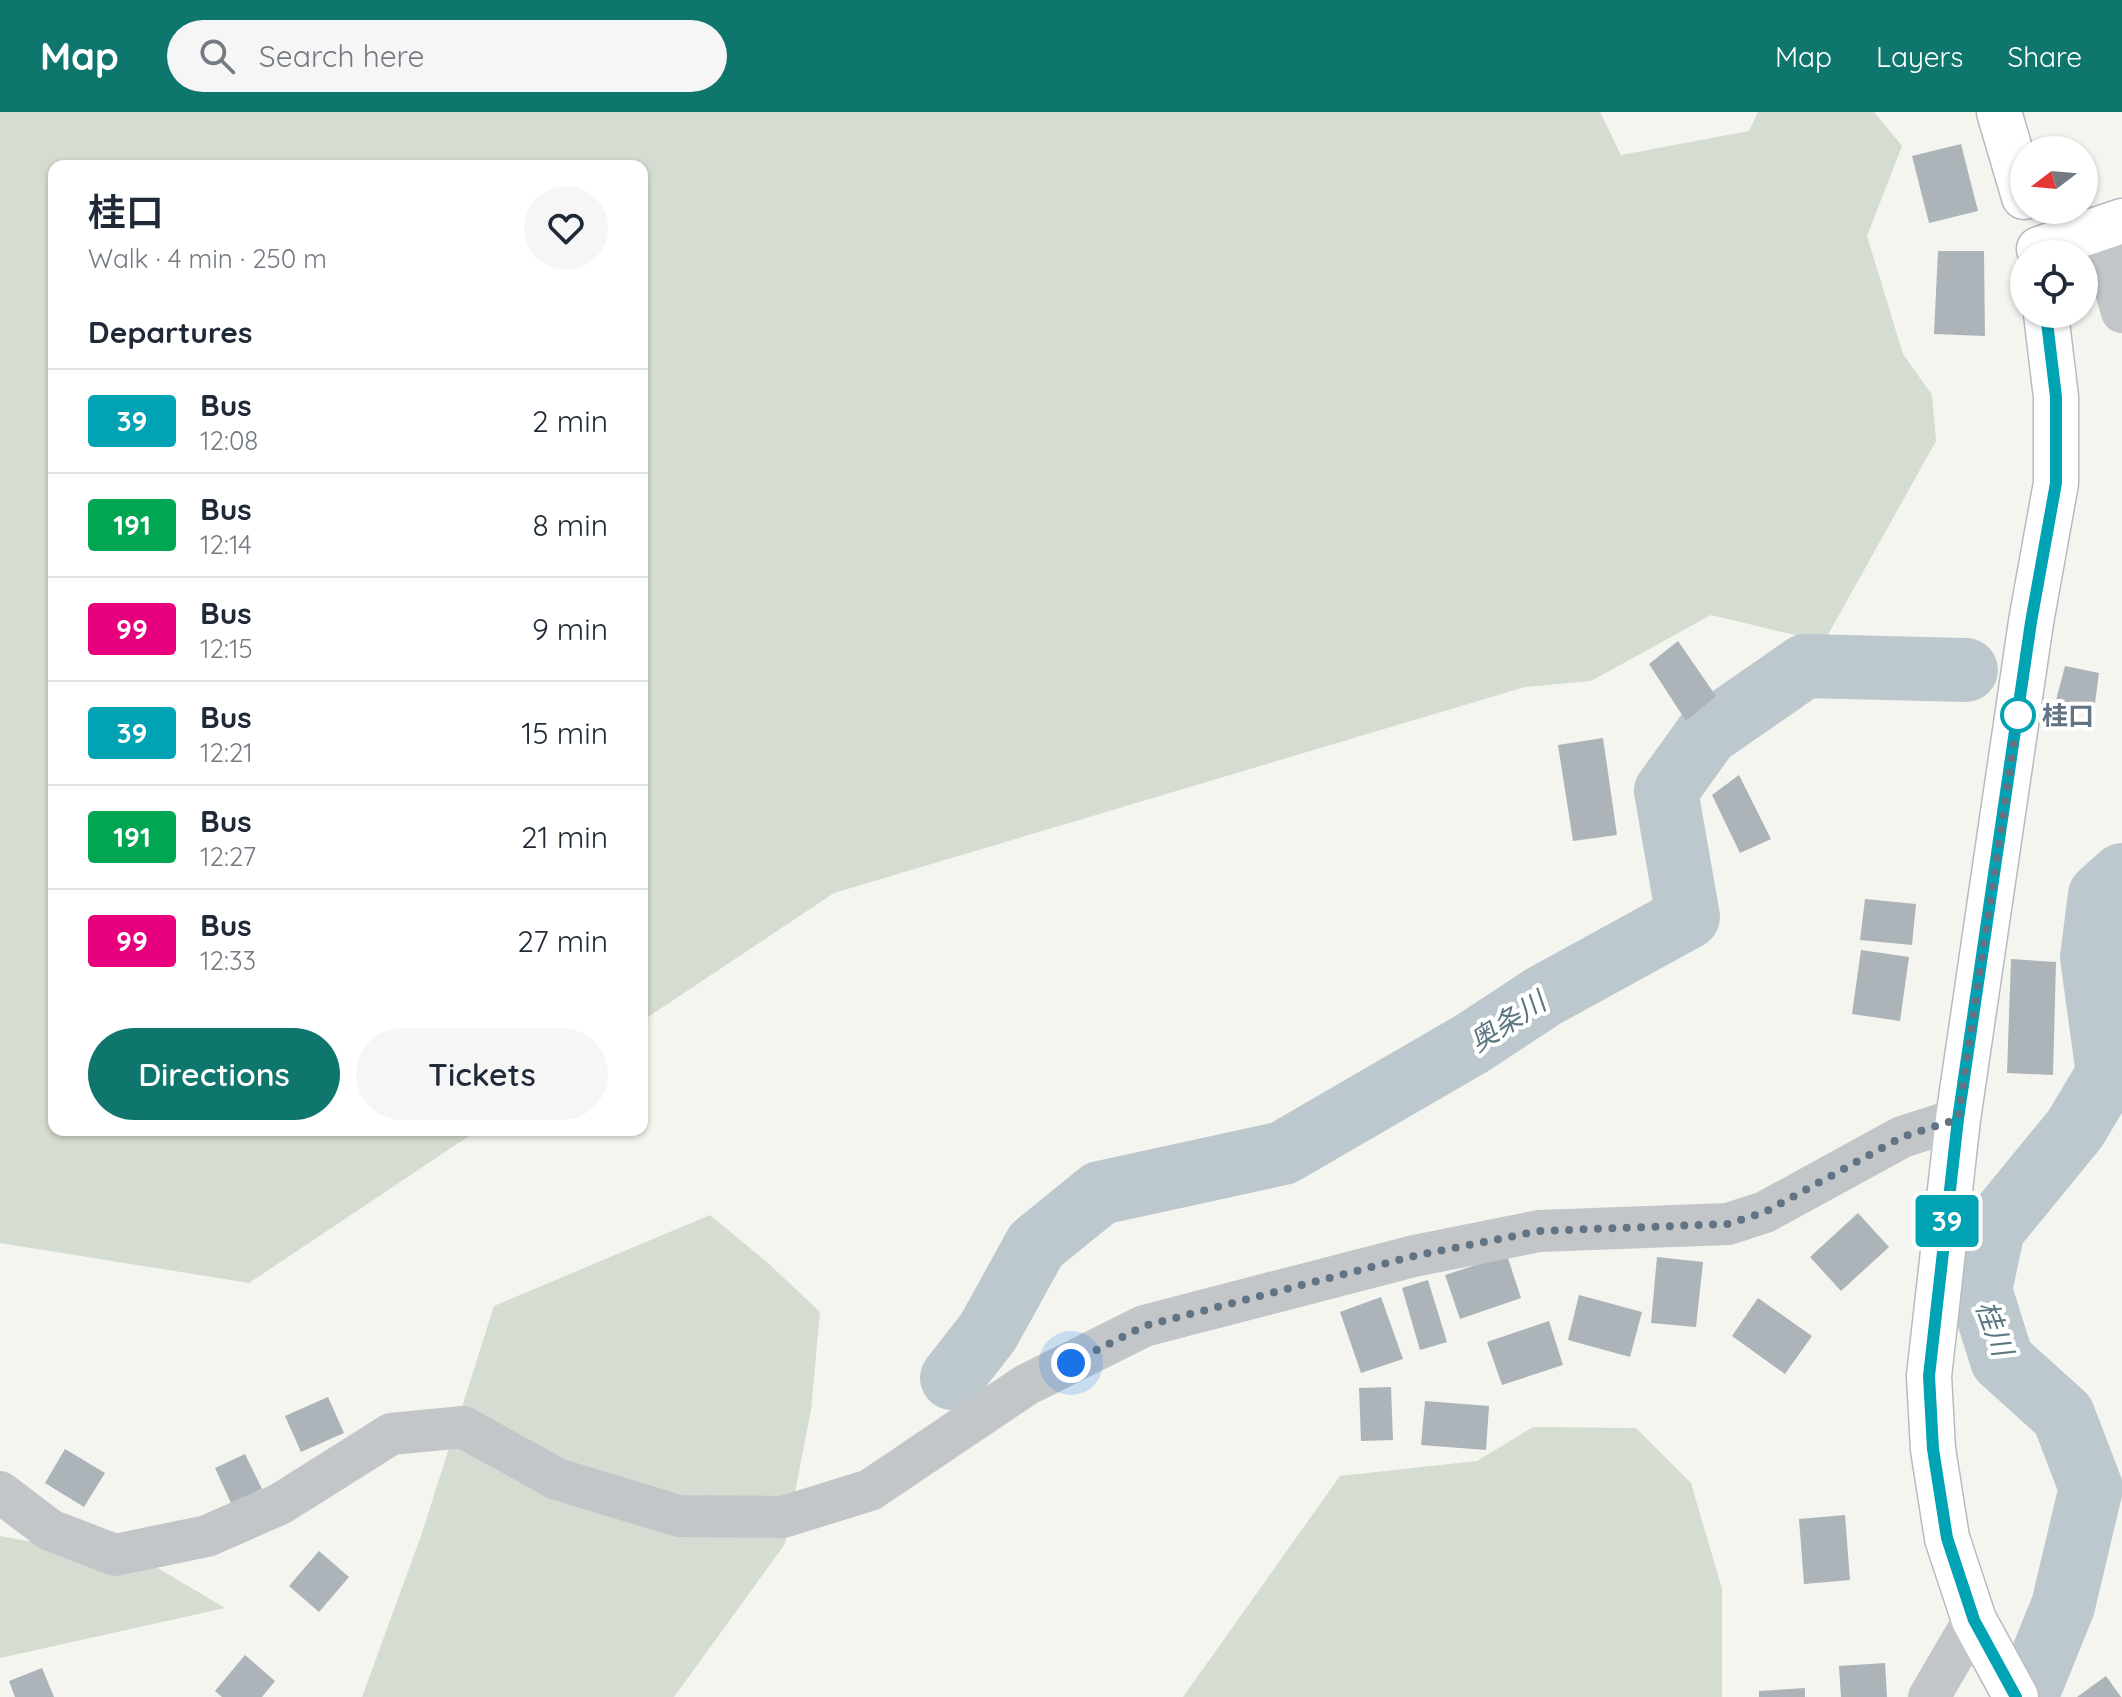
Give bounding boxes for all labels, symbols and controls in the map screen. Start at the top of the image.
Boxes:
search box [167,20,727,92]
text: Map [40,32,119,80]
icon: search [195,34,239,78]
text: Search here [259,37,424,75]
text: Map [1775,39,1832,74]
text: Layers [1876,39,1963,74]
text: Share [2007,39,2082,74]
north arrow [2010,136,2098,224]
map controls [2010,136,2098,328]
button: heart [524,186,608,270]
text: 桂口 [88,188,164,236]
button: locate [2010,240,2098,328]
text: Walk · 4 min · 250 m [88,242,327,275]
text: Departures [88,313,253,351]
text: Bus [200,386,252,424]
text: 2 min [532,402,608,440]
text: 39 [117,403,147,438]
text: 12:08 [200,424,258,457]
text: Bus [200,490,252,528]
text: 8 min [532,506,608,544]
text: 191 [113,507,151,542]
text: 12:14 [200,528,252,561]
text: Bus [200,594,252,632]
text: 9 min [532,610,608,648]
text: 99 [116,611,148,646]
text: 12:15 [200,632,253,665]
text: Bus [200,698,252,736]
marker: 桂口 [2001,698,2035,732]
place label: 桂口 [2042,699,2094,732]
text: 15 min [521,714,608,752]
text: 39 [117,715,147,750]
text: 12:21 [200,736,253,769]
text: Bus [200,802,252,840]
text: 21 min [521,818,608,856]
text: 191 [113,819,151,854]
text: 12:27 [200,840,256,873]
text: Bus [200,906,252,944]
text: 27 min [517,922,608,960]
text: 99 [116,923,148,958]
text: 12:33 [200,944,256,977]
water label: 奥条川 [1462,982,1554,1059]
button: Directions [88,1028,340,1120]
button: Tickets [356,1028,608,1120]
line badge: 39 [1911,1195,1983,1247]
text: 39 [1932,1203,1962,1238]
water label: 桂川 [1969,1296,2022,1363]
your location [1051,1343,1091,1383]

